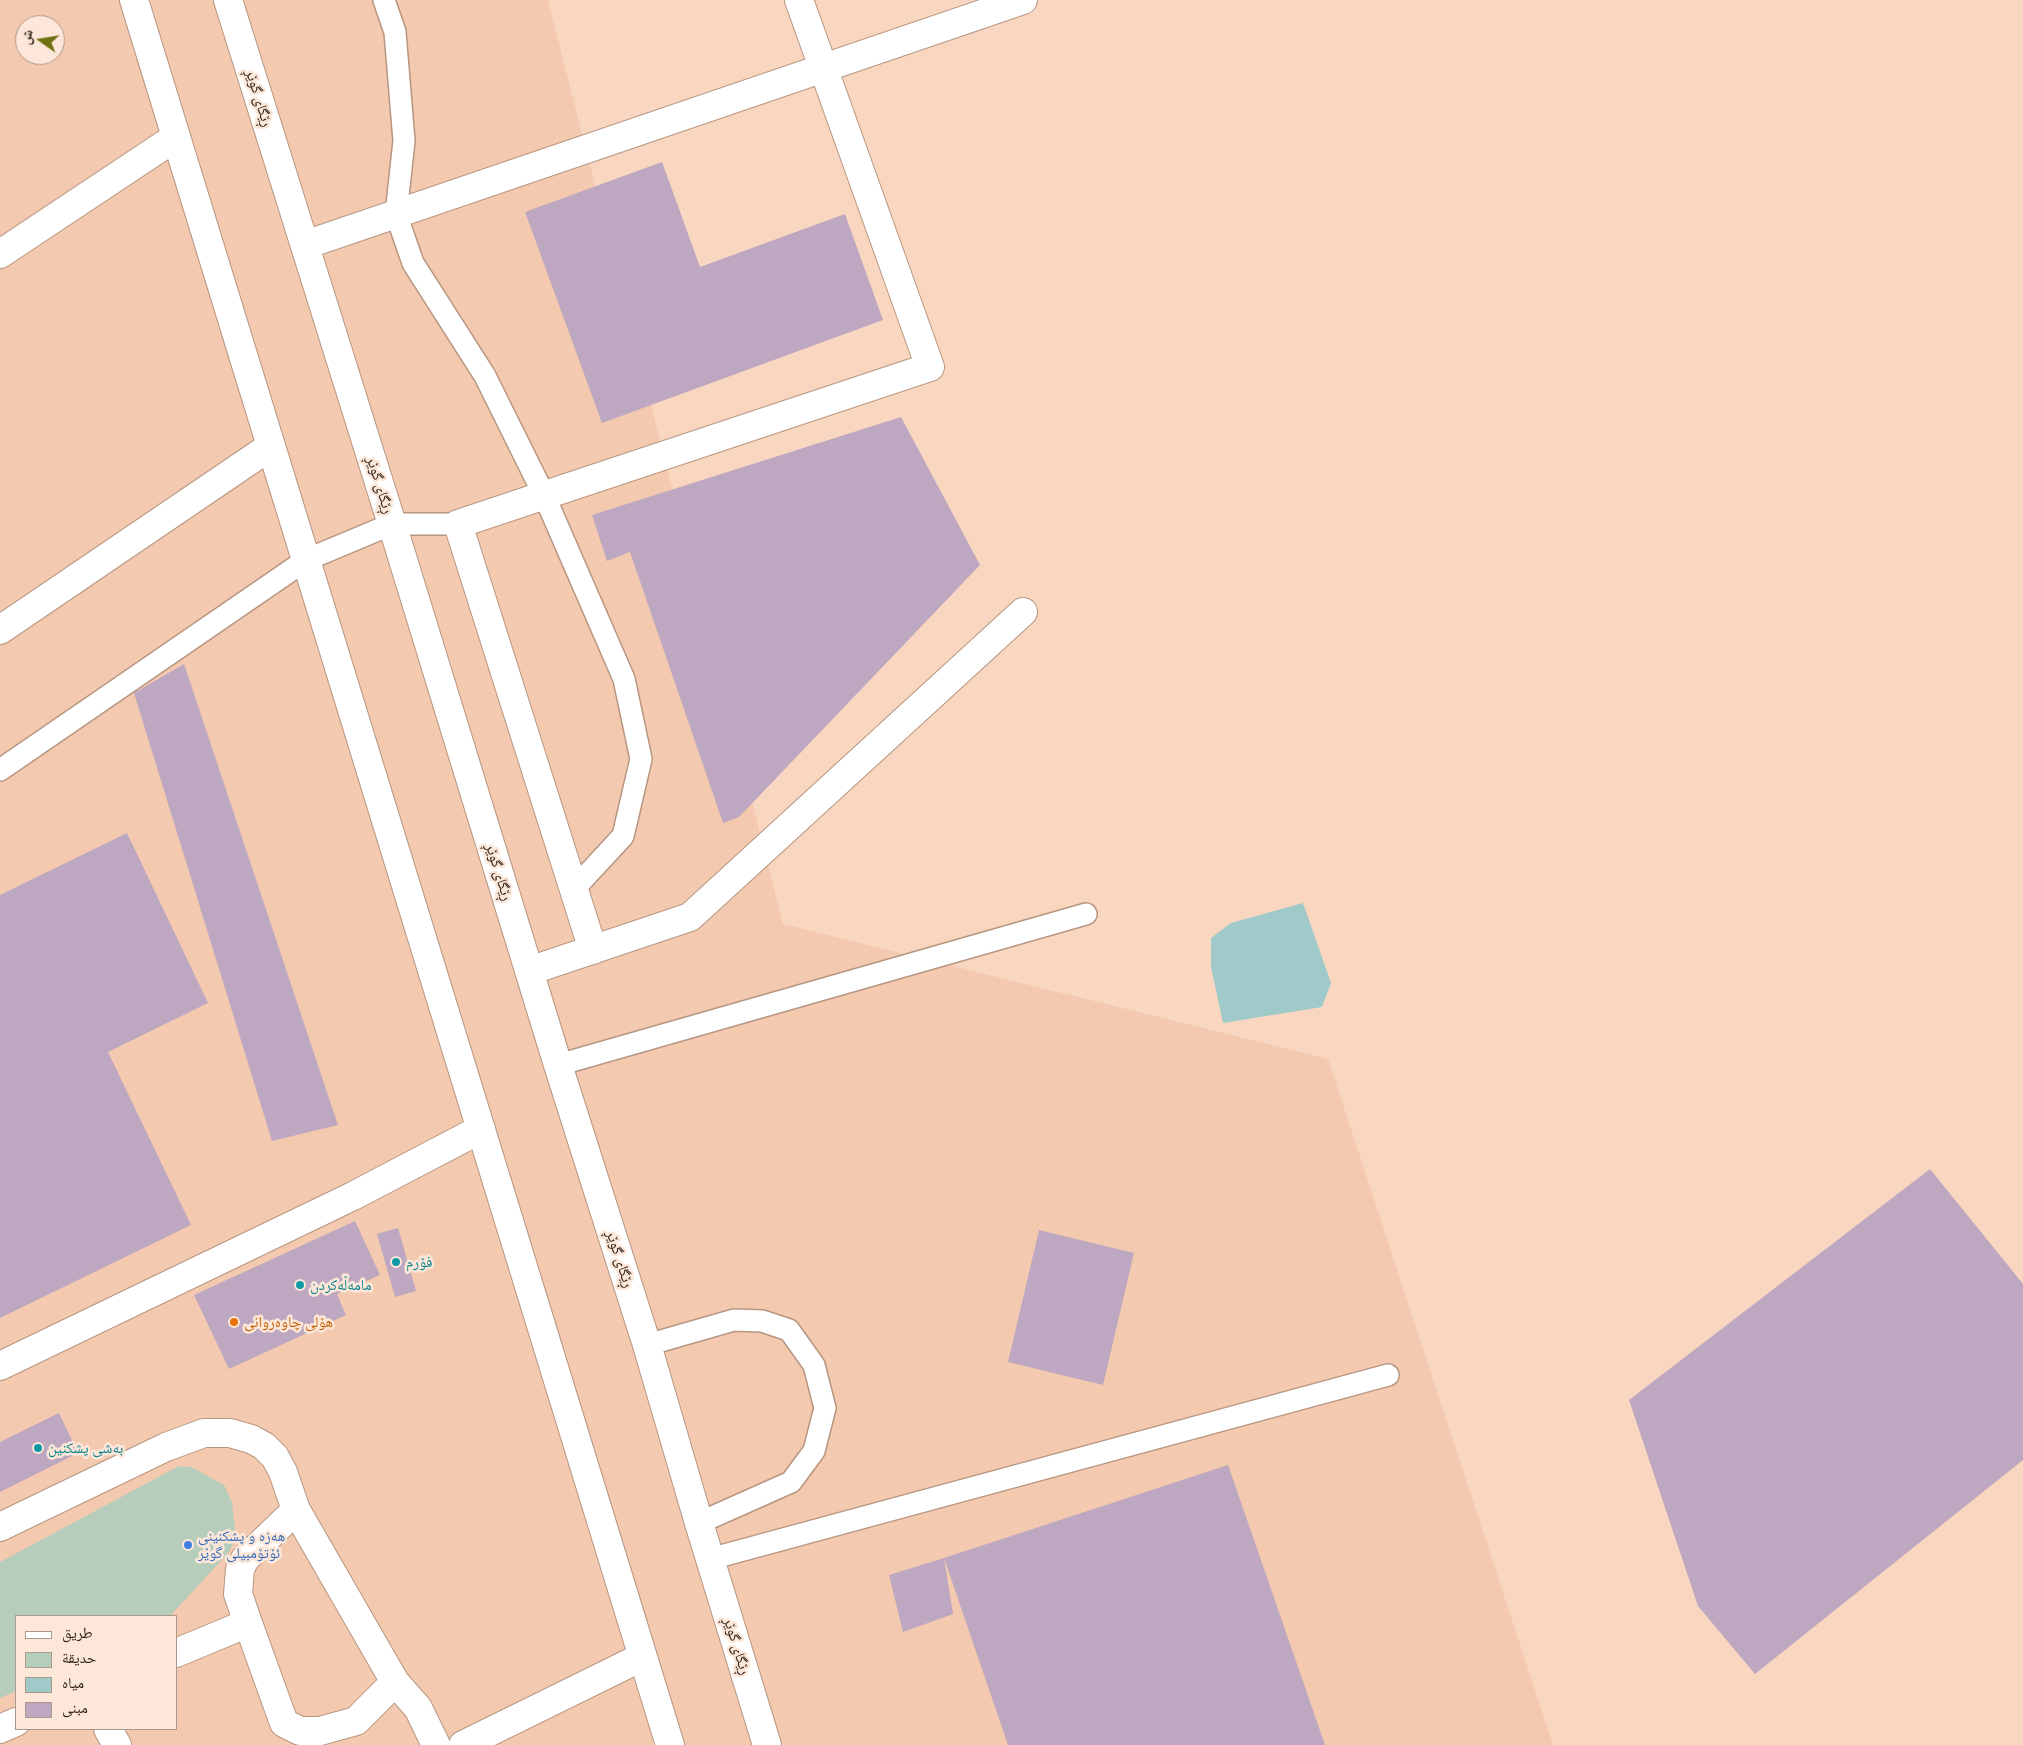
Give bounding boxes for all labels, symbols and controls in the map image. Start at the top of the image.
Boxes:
north arrow [15,15,65,65]
text: ش [16,28,36,46]
street label: ڕێگای گوێڕ [242,67,276,129]
street label: ڕێگای گوێڕ [363,454,397,516]
street label: ڕێگای گوێڕ [482,841,516,903]
street label: ڕێگای گوێڕ [602,1228,638,1290]
place label: فۆرم [406,1253,432,1271]
marker: فۆرم [390,1256,402,1268]
place label: مامەڵەکردن [310,1276,371,1294]
marker: مامەڵەکردن [294,1279,306,1291]
place label: هۆلی چاوه‌روانی [244,1313,333,1331]
marker: هۆلی چاوه‌روانی [228,1316,240,1328]
place label: به‌شی پشكنین [48,1439,123,1457]
marker: به‌شی پشكنین [32,1442,44,1454]
place label: هه‌زه‌ و پشكنینی ئۆتۆمبیلی گوێر [198,1527,285,1562]
marker: هه‌زه‌ و پشكنینی ئۆتۆمبیلی گوێر [182,1539,194,1551]
legend [15,1615,178,1730]
street label: ڕێگای گوێڕ [720,1615,754,1677]
text: طريق [62,1623,93,1641]
text: حديقة [62,1648,96,1666]
text: مياه [62,1673,84,1691]
text: مبنى [62,1698,88,1716]

